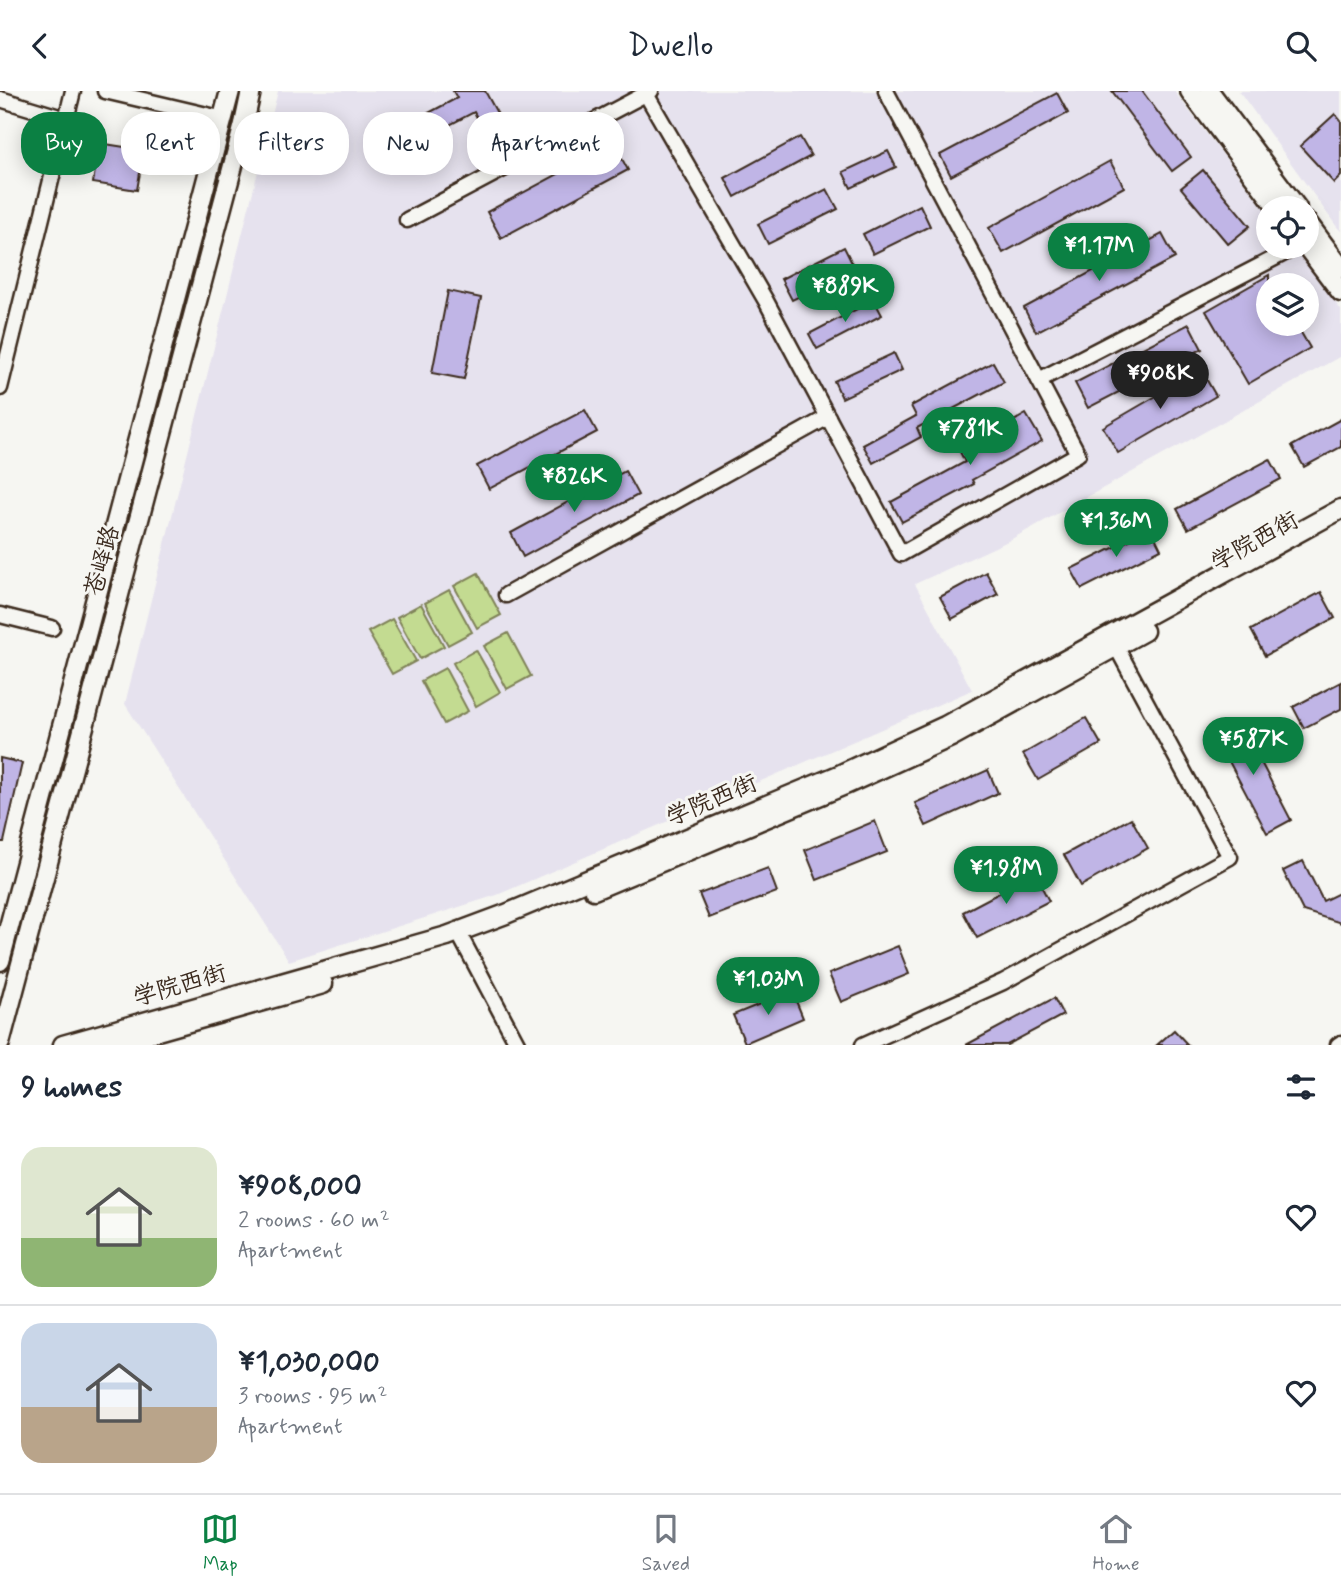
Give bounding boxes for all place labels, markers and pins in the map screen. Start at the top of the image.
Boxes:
pin: ¥1.17M [1042,223,1156,283]
pin: ¥889K [796,265,894,324]
pin: ¥908K [1111,351,1209,411]
pin: ¥781K [921,407,1019,467]
pin: ¥826K [525,455,623,514]
pin: ¥1.36M [1059,499,1173,559]
pin: ¥587K [1204,717,1302,777]
pin: ¥1.98M [949,847,1063,906]
pin: ¥1.03M [711,957,825,1017]

